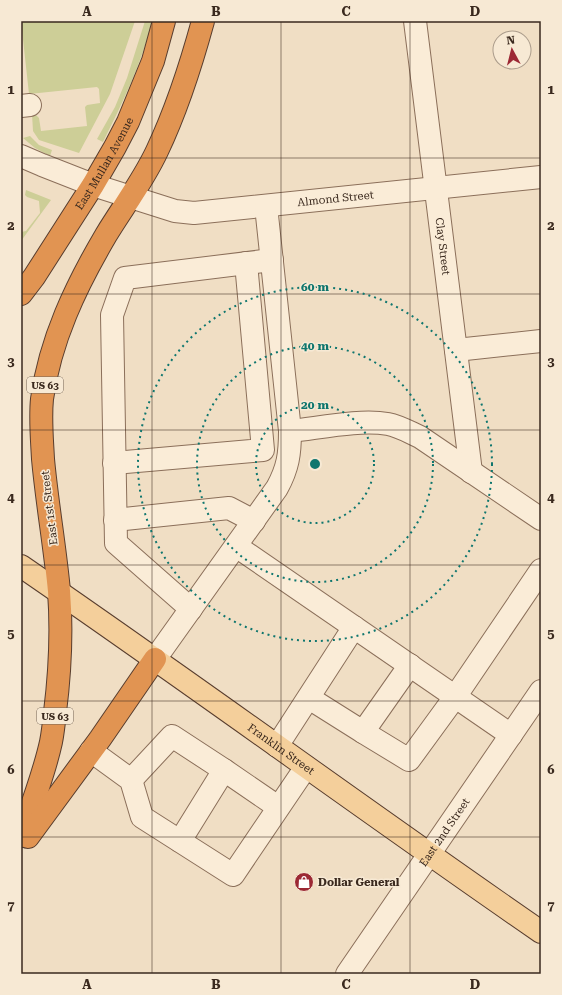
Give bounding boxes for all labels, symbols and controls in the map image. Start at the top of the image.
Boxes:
text: A [82,4,92,19]
text: B [211,4,221,19]
text: C [341,4,351,19]
text: D [470,4,480,19]
north arrow [492,30,532,70]
text: N [506,34,516,48]
text: 1 [7,82,15,97]
text: 1 [547,82,555,97]
street label: East Mullan Avenue [73,115,136,212]
street label: Almond Street [297,188,374,209]
street label: Clay Street [432,217,452,276]
text: 2 [7,218,15,233]
text: 2 [547,218,555,233]
text: 60 m [301,280,329,294]
text: 40 m [301,339,329,353]
text: 3 [7,354,15,369]
text: 3 [547,354,555,369]
road number: US 63 [27,377,63,393]
text: 20 m [301,398,329,412]
centre of rings [308,457,322,471]
street label: East 1st Street [38,470,61,546]
text: 4 [7,490,15,505]
text: 4 [547,490,555,505]
text: 5 [7,626,15,641]
text: 5 [547,626,555,641]
road number: US 63 [37,708,73,724]
street label: Franklin Street [245,721,317,777]
text: 6 [7,762,15,777]
text: 6 [547,762,555,777]
street label: East 2nd Street [417,796,473,869]
shop icon: Dollar General [293,871,315,893]
place label: Dollar General [318,876,400,889]
text: 7 [7,898,15,913]
text: 7 [547,898,555,913]
text: A [82,977,92,992]
text: B [211,977,221,992]
text: C [341,977,351,992]
text: D [470,977,480,992]

